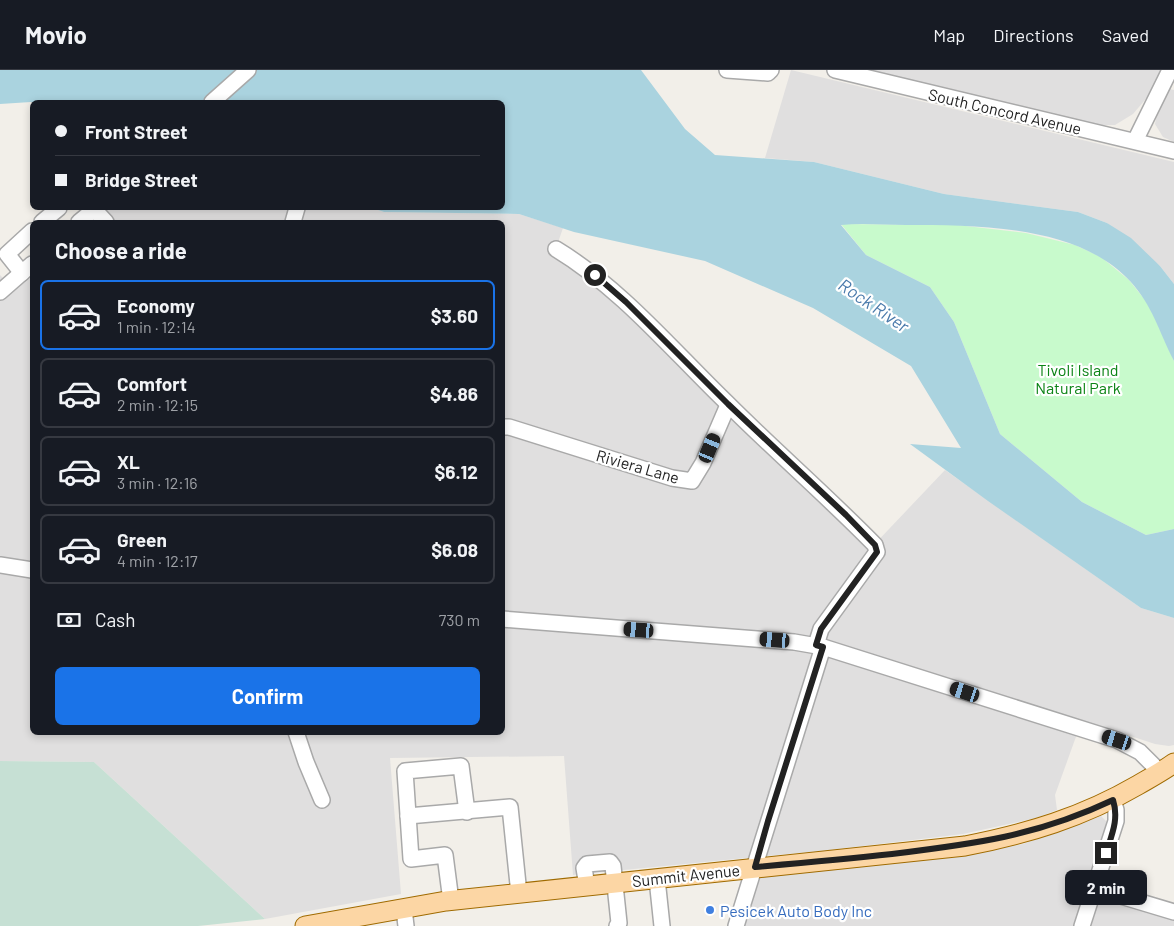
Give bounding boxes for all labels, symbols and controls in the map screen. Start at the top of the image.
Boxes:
text: Movio [25,20,87,49]
text: Map [933,24,965,46]
text: Directions [993,24,1074,46]
text: Saved [1102,24,1149,46]
street label: South Concord Avenue [926,84,1084,138]
text: Front Street [85,120,187,143]
text: Bridge Street [85,168,198,191]
text: Choose a ride [55,237,187,263]
route start [584,264,606,286]
water label: Rock River [835,273,914,337]
icon: car [57,293,102,338]
text: Economy [117,294,195,317]
text: $3.60 [431,304,478,327]
text: 1 min · 12:14 [117,317,196,336]
park label: Tivoli Island Natural Park [1035,360,1121,397]
icon: car [57,371,102,416]
text: Comfort [117,372,187,395]
text: $4.86 [430,382,478,405]
text: 2 min · 12:15 [117,395,198,414]
car [697,431,722,465]
street label: Riviera Lane [594,445,682,487]
icon: car [57,449,102,494]
text: XL [117,450,140,473]
text: $6.12 [434,460,478,483]
text: 3 min · 12:16 [117,473,198,492]
icon: car [57,527,102,572]
text: Green [117,528,167,551]
text: $6.08 [431,538,478,561]
text: 4 min · 12:17 [117,551,197,570]
icon: cash [55,606,83,634]
text: Cash [95,608,136,631]
text: 730 m [439,610,480,629]
car [623,621,654,639]
car [759,631,790,649]
button: Confirm [55,667,480,725]
car [948,680,981,704]
car [1100,728,1133,752]
route end [1095,842,1117,864]
street label: Summit Avenue [631,860,741,890]
callout: 2 min [1065,870,1147,906]
text: 2 min [1087,878,1125,897]
place label: Pesicek Auto Body Inc [720,901,872,920]
marker: Pesicek Auto Body Inc [704,904,716,916]

